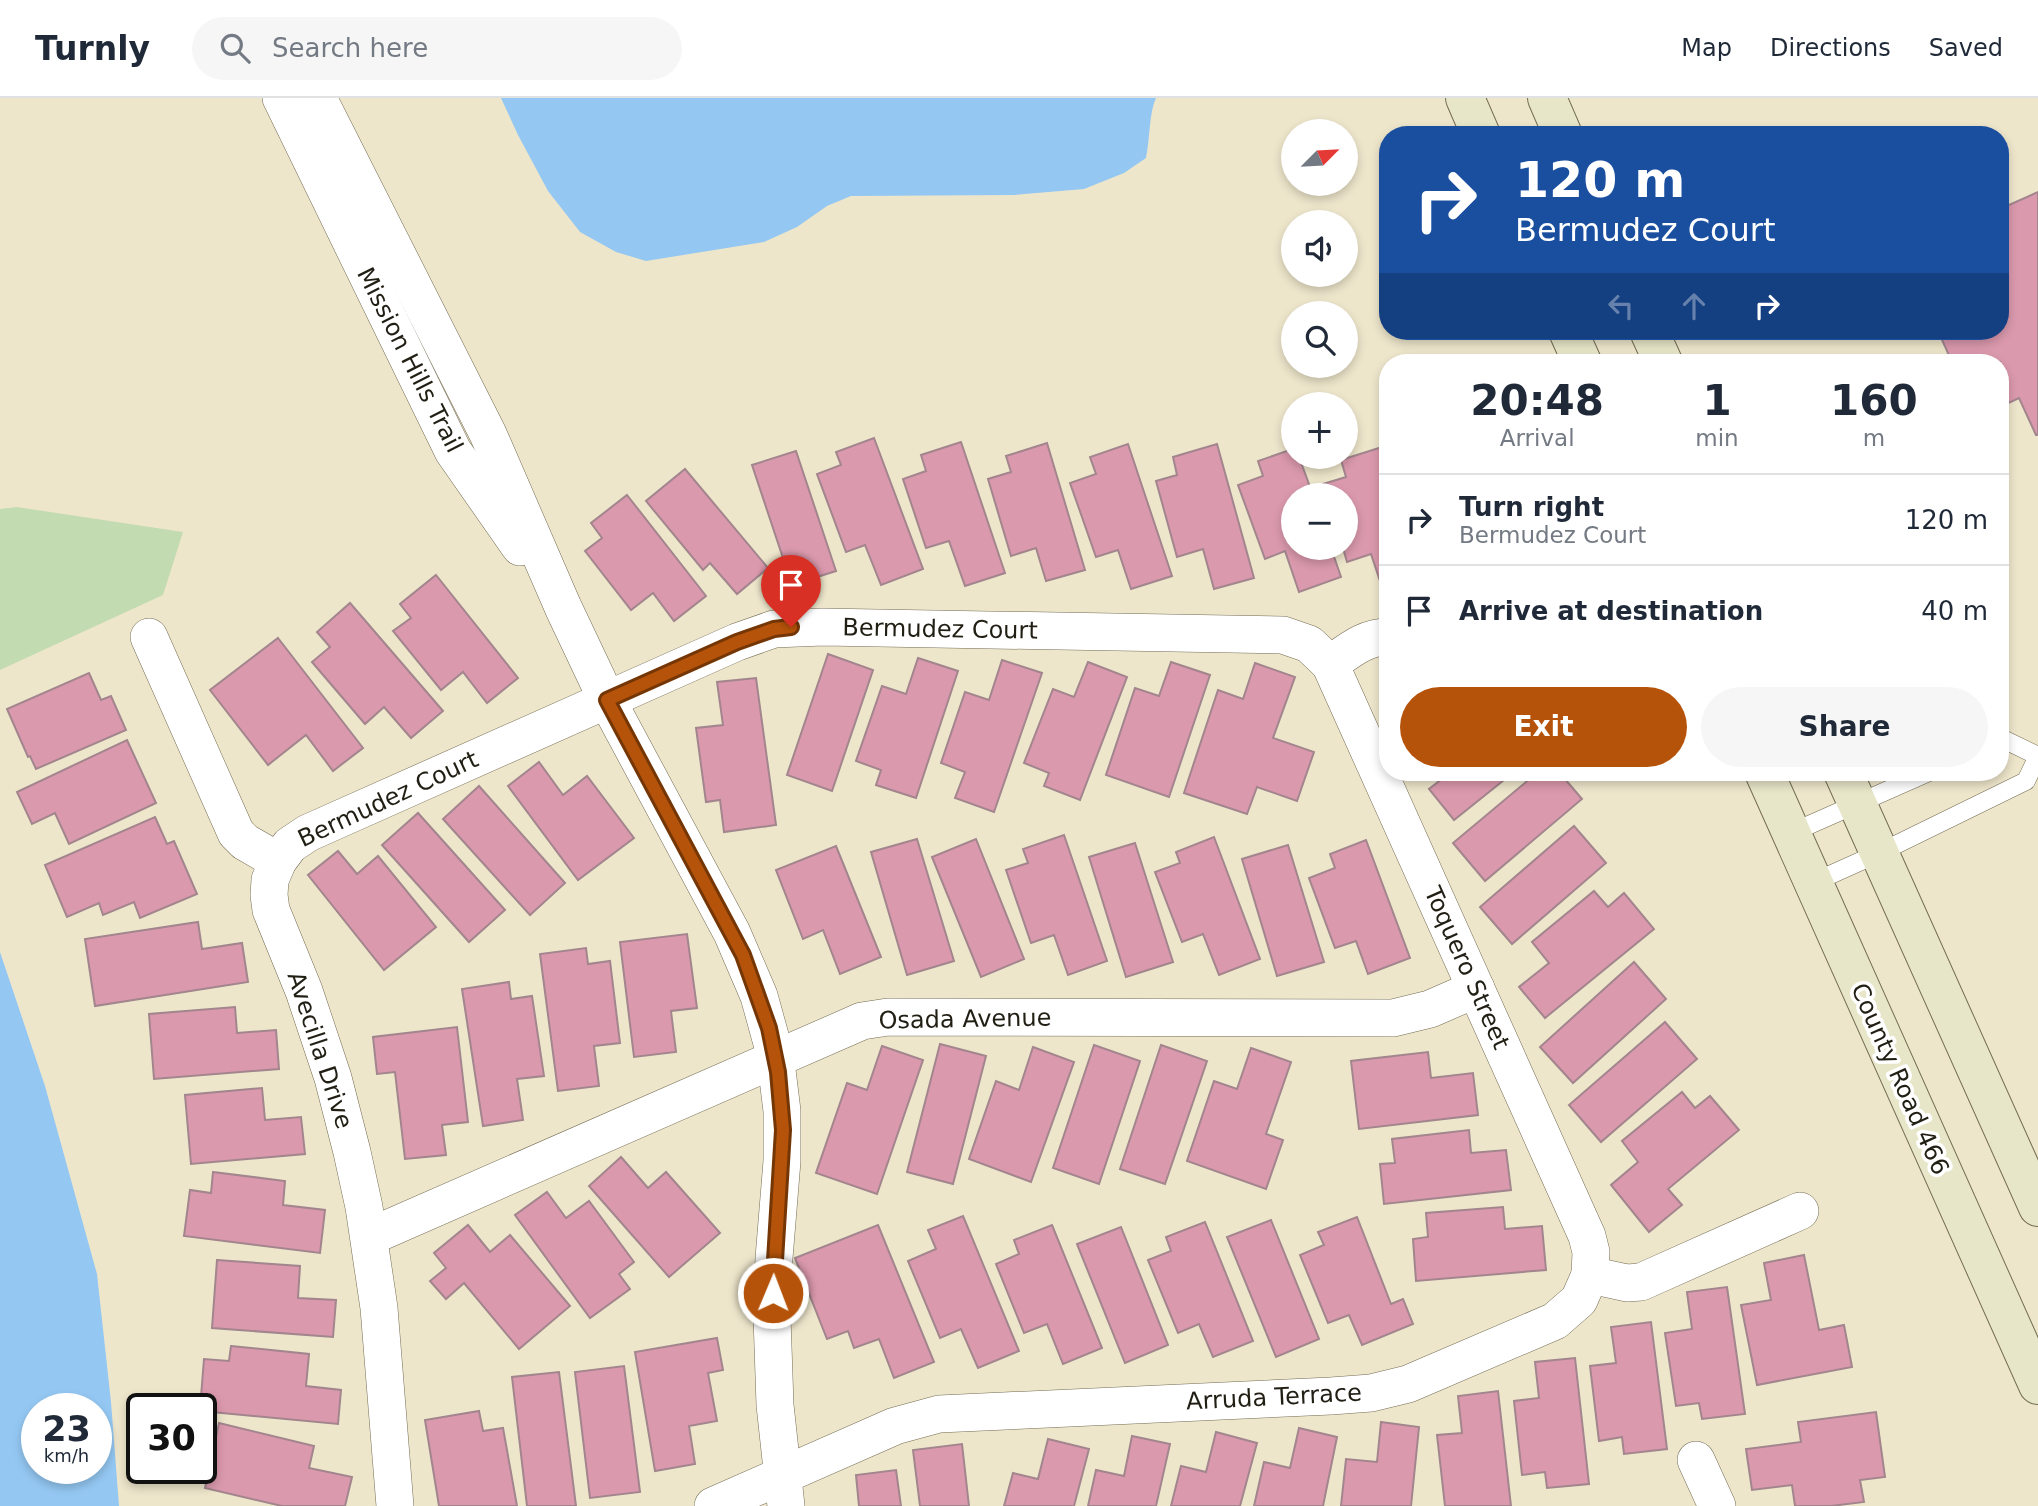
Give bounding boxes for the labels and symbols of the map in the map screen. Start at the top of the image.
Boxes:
north arrow [1281,119,1358,196]
street label: Mission Hills Trail [351,263,469,457]
pin [761,555,821,627]
street label: Bermudez Court [842,613,1038,645]
street label: Bermudez Court [294,745,482,853]
street label: Toquero Street [1418,881,1515,1054]
street label: Avecilla Drive [281,968,359,1132]
street label: County Road 466 [1845,979,1955,1179]
street label: Osada Avenue [878,1003,1052,1035]
position arrow [736,1256,810,1330]
street label: Arruda Terrace [1185,1378,1363,1416]
speed limit sign: 30 [126,1393,217,1484]

